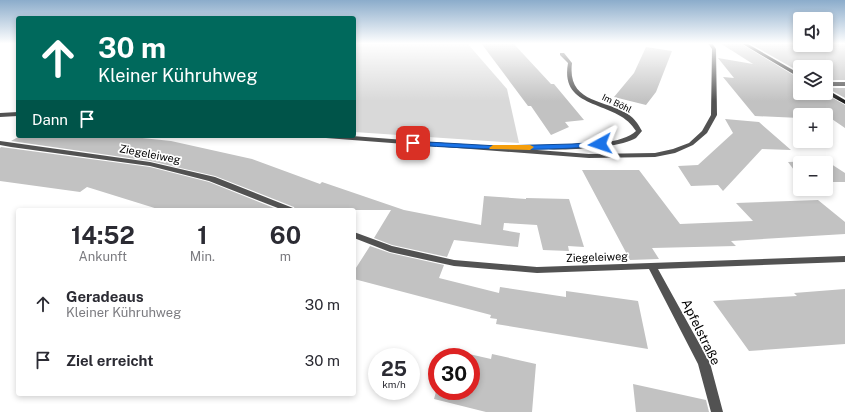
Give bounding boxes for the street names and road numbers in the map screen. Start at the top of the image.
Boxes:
street label: Im Böhl [600,91,634,115]
street label: Ziegeleiweg [118,142,182,166]
street label: Ziegeleiweg [566,250,628,264]
street label: Apfelstraße [679,297,723,367]

